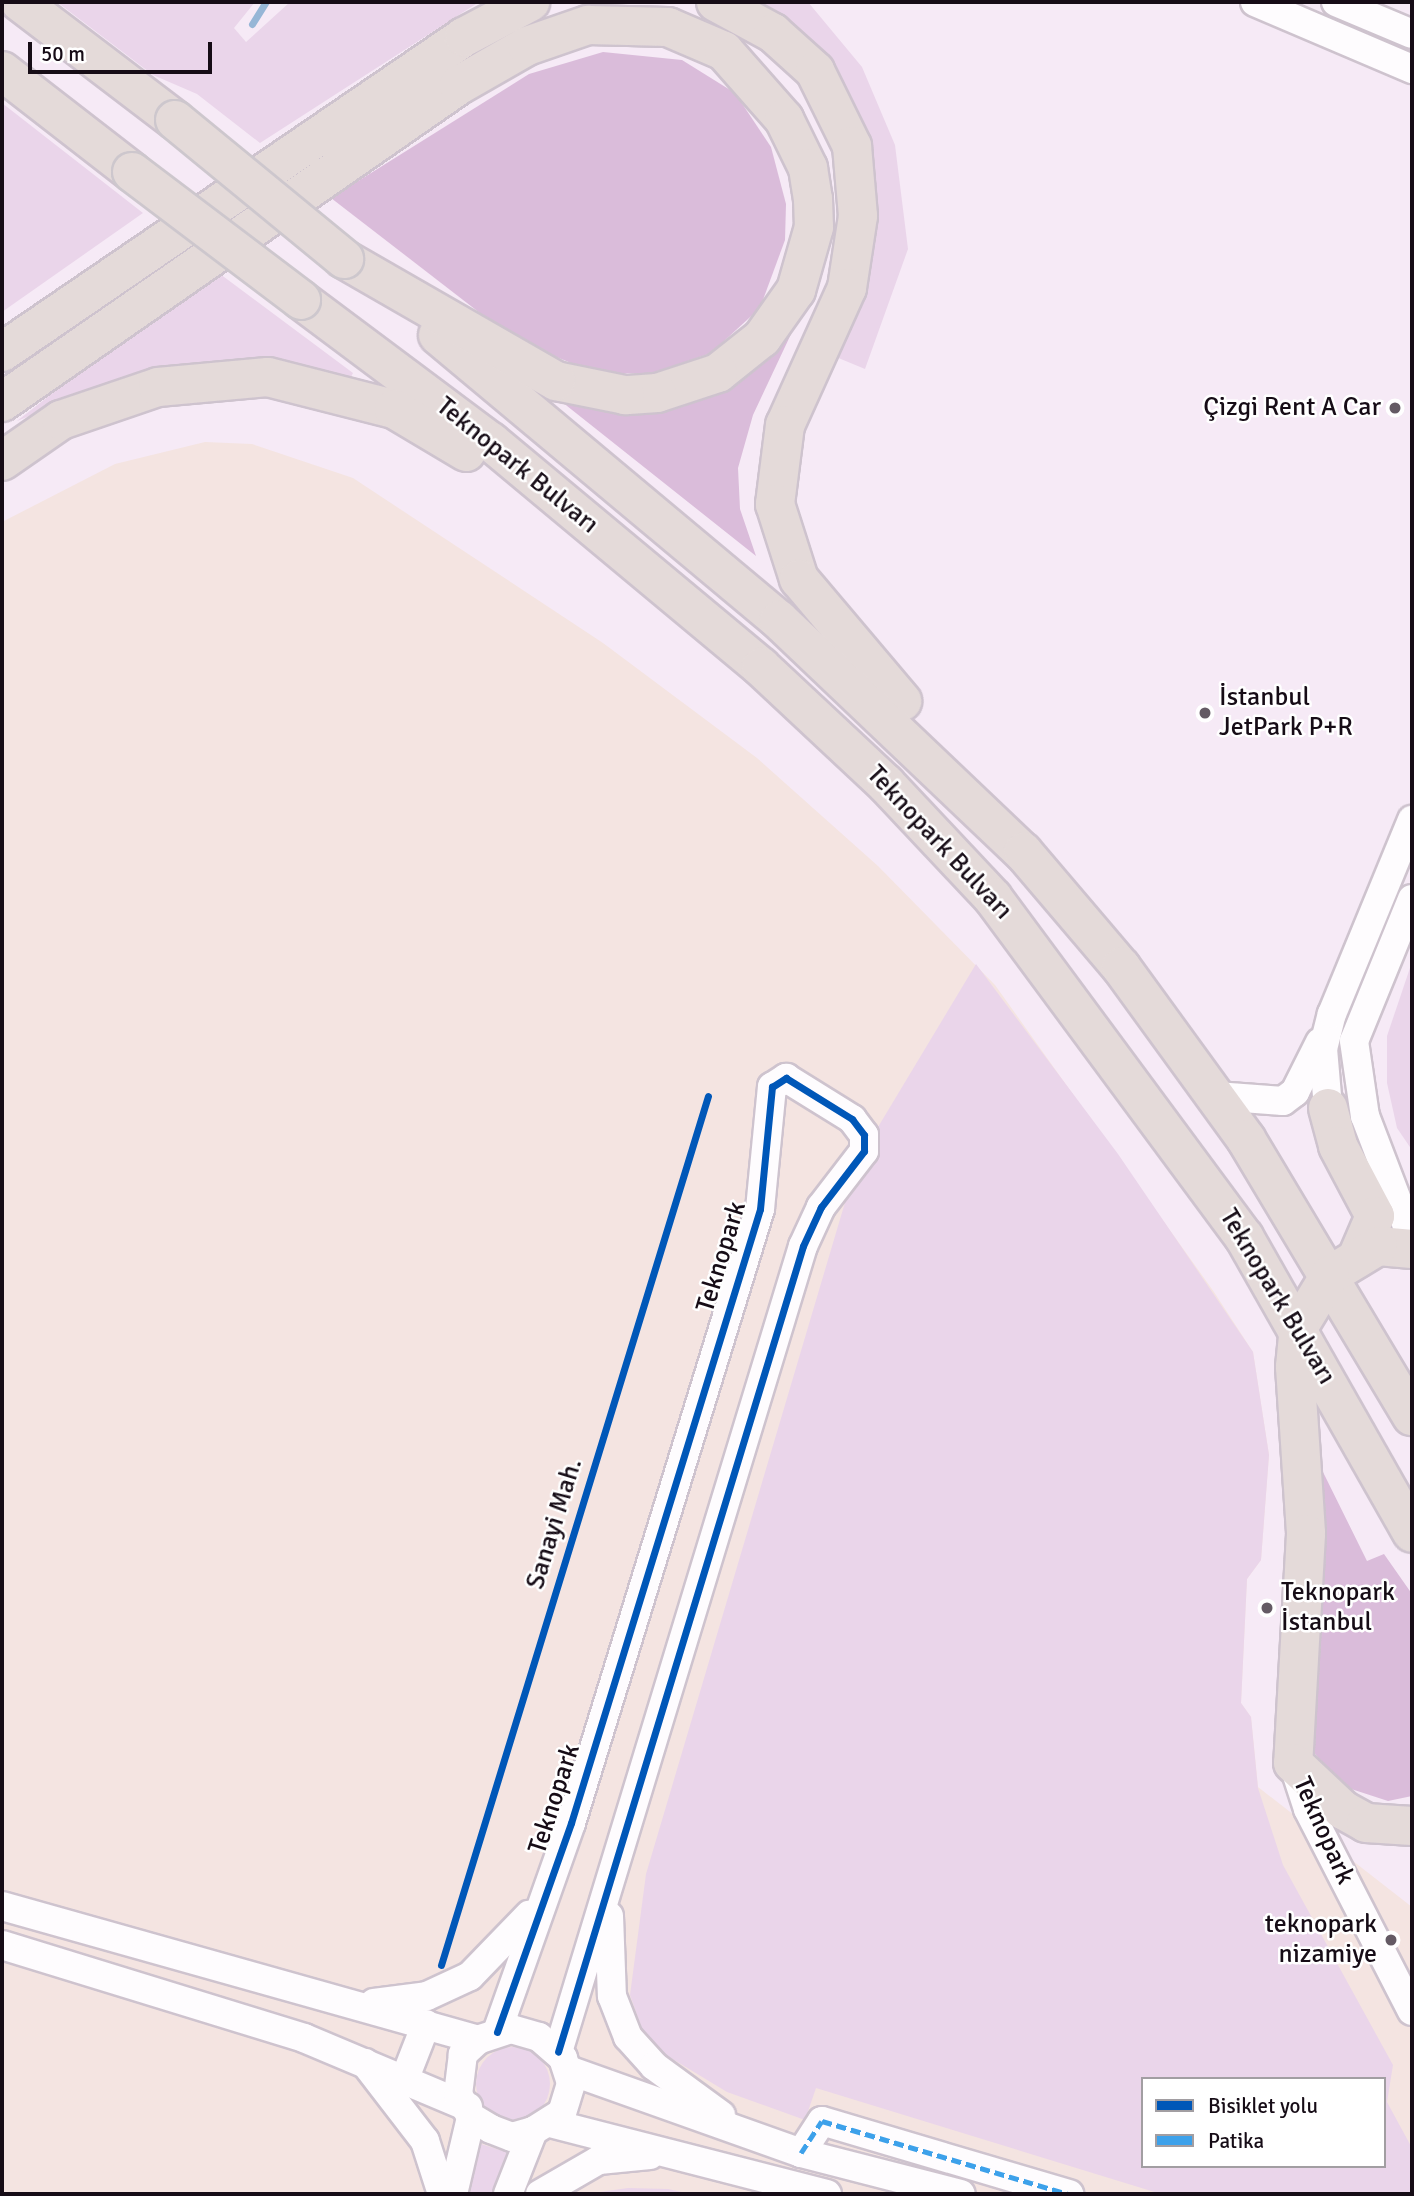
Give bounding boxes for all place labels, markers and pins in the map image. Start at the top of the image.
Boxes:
place label: Çizgi Rent A Car [1203,392,1381,424]
marker: Çizgi Rent A Car [1387,400,1403,416]
place label: İstanbul JetPark P+R [1219,682,1353,744]
marker: İstanbul JetPark P+R [1197,705,1213,721]
place label: Teknopark İstanbul [1281,1577,1395,1638]
marker: Teknopark İstanbul [1259,1600,1275,1616]
place label: teknopark nizamiye [1265,1909,1377,1970]
marker: teknopark nizamiye [1383,1932,1399,1948]

